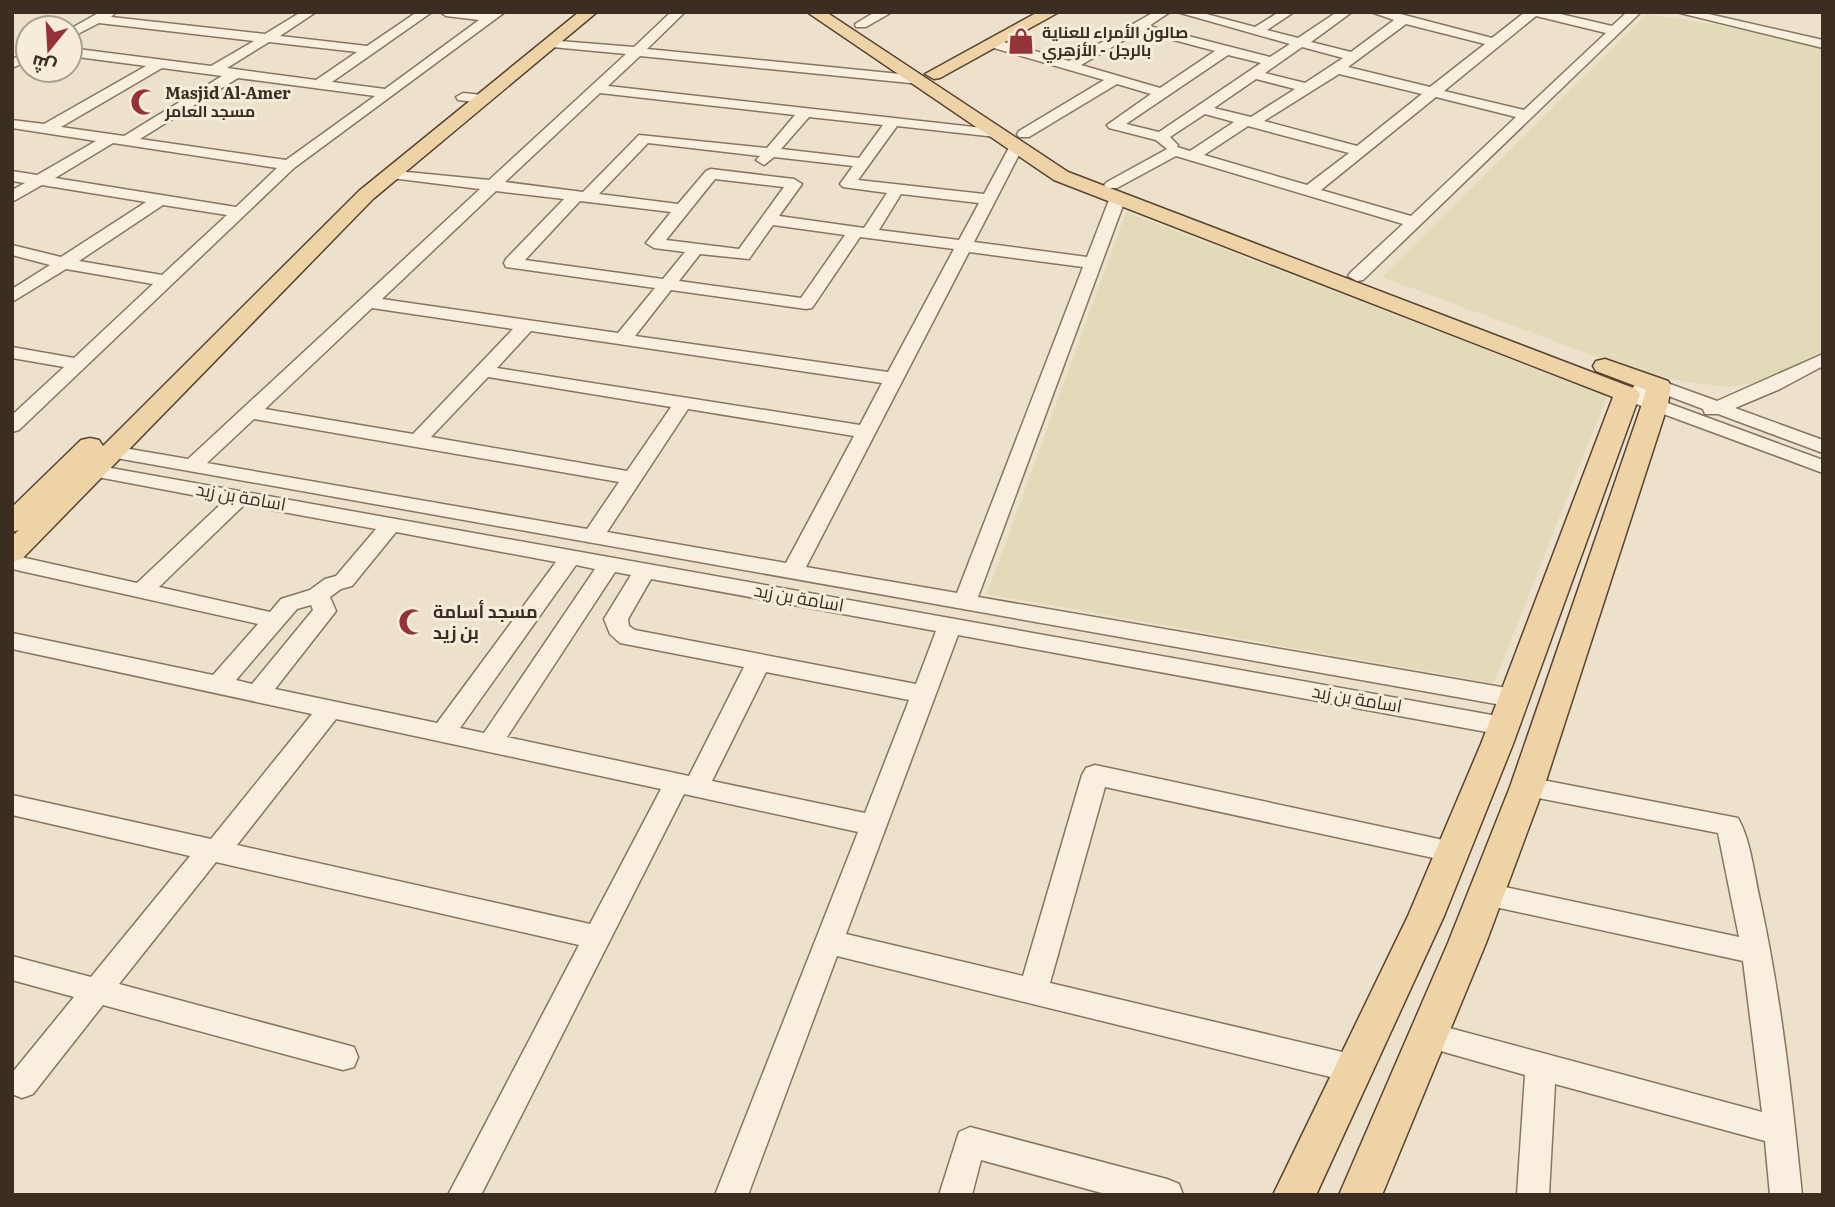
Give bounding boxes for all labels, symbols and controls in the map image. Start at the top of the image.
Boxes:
north arrow [14,14,84,84]
place label: صالون الأمراء للعناية بالرجل - الأزهري [1042,19,1188,63]
shop icon: صالون الأمراء للعناية بالرجل - الأزهري [1006,26,1036,56]
text: ش [28,49,59,83]
place label: Masjid Al-Amer مسجد العامر [164,80,291,122]
mosque icon: Masjid Al-Amer مسجد العامر [129,87,159,117]
street label: اسامة بن زید [194,474,288,517]
street label: اسامة بن زید [752,575,846,618]
place label: مسجد أسامة بن زيد [433,597,538,645]
mosque icon: مسجد أسامة بن زيد [397,607,427,637]
street label: اسامة بن زید [1310,676,1404,719]

